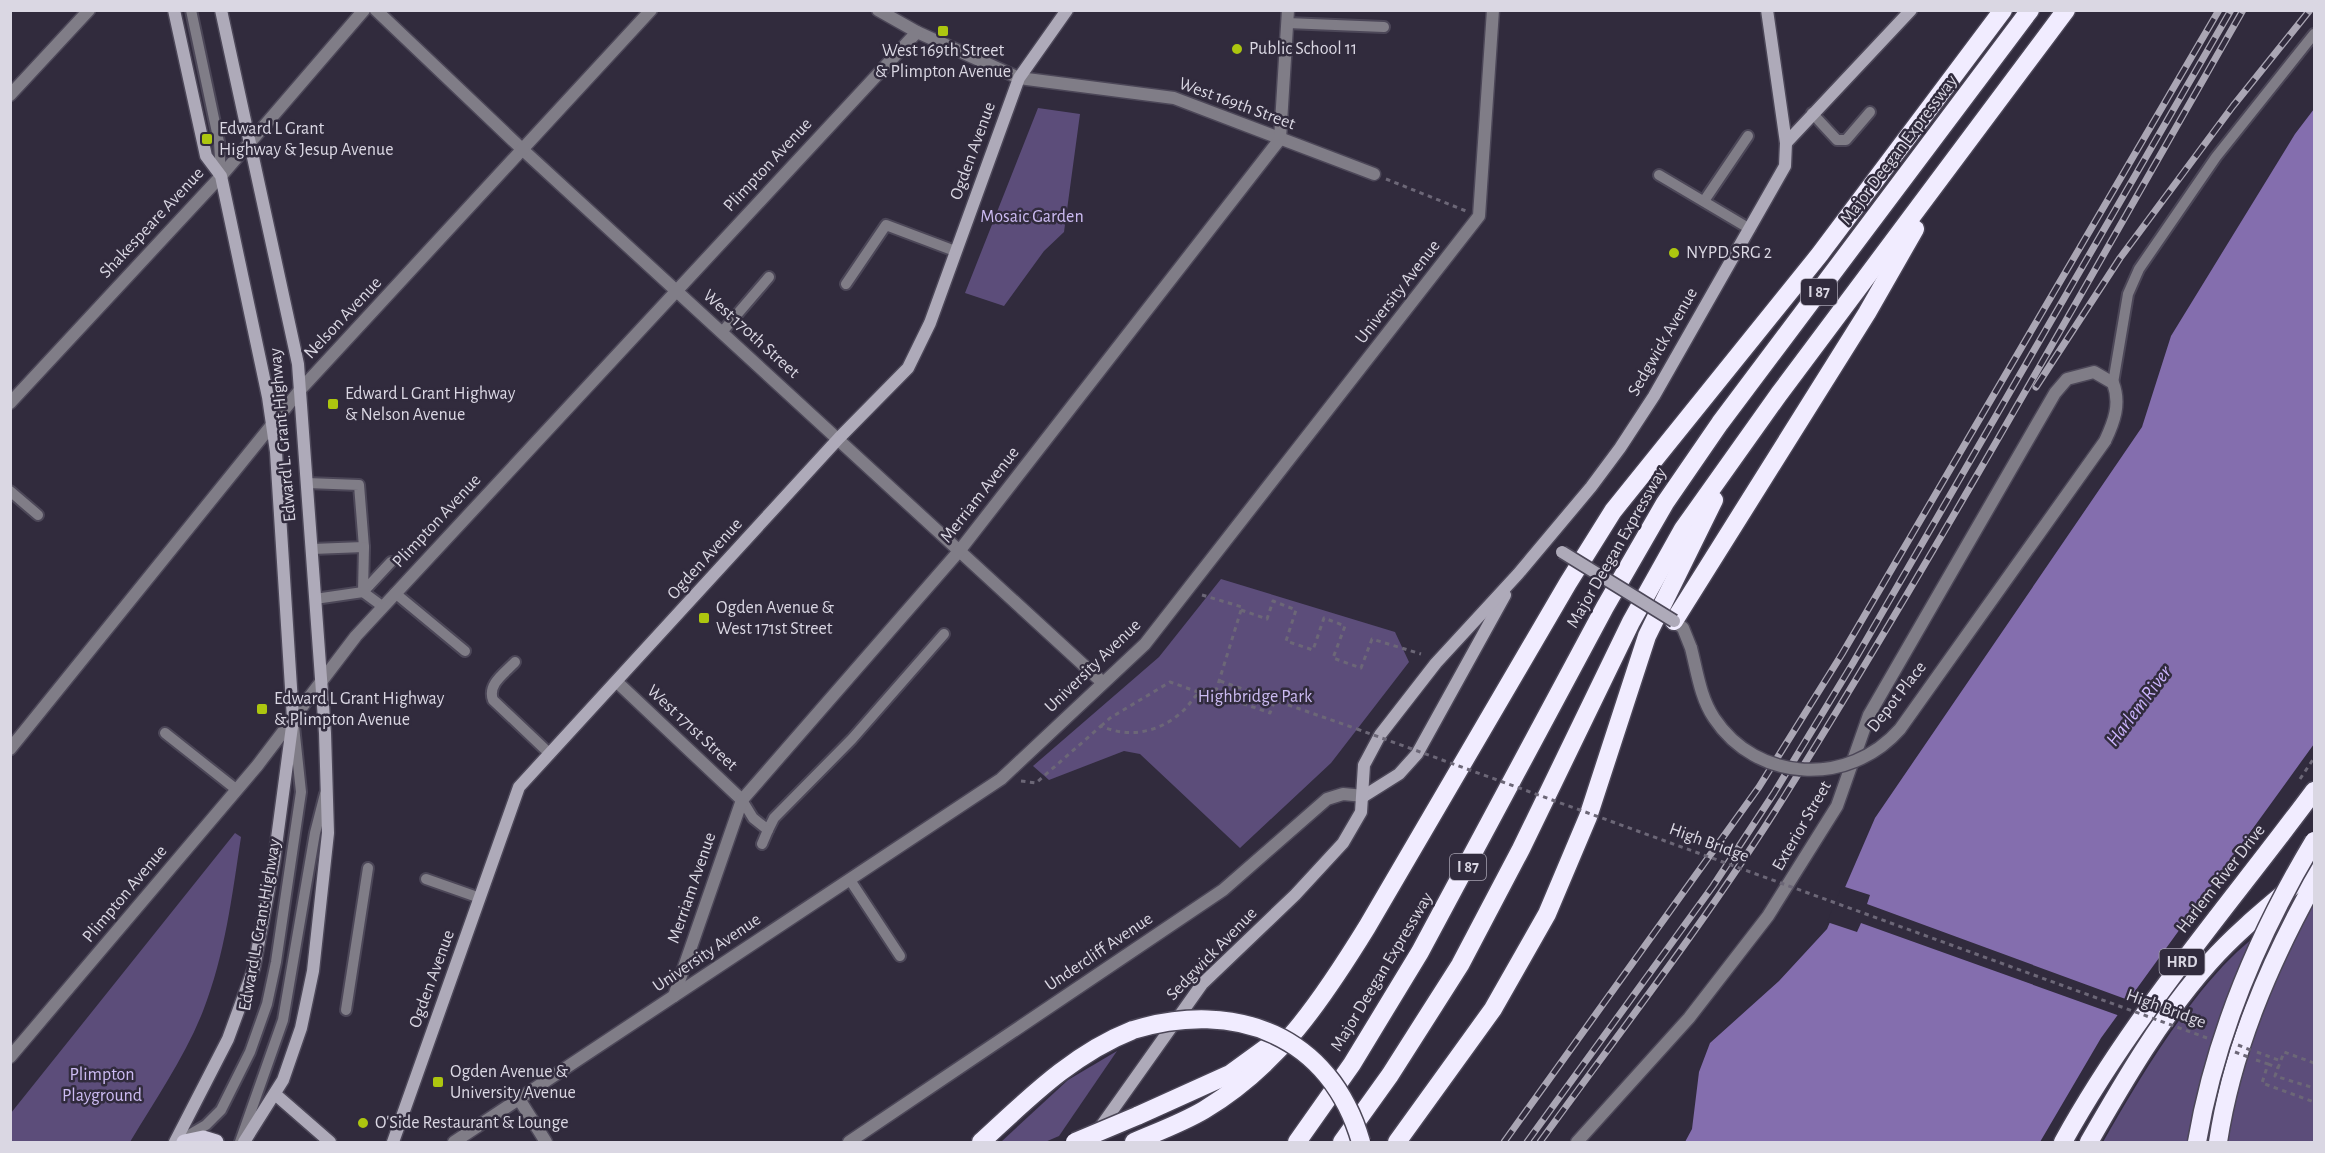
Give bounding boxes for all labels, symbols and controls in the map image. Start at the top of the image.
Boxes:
marker: West 169th Street & Plimpton Avenue [936,24,950,38]
place label: Public School 11 [1249,40,1357,58]
place label: West 169th Street & Plimpton Avenue [875,42,1011,81]
marker: Public School 11 [1230,42,1244,56]
street label: Major Deegan Expressway [1837,72,1961,228]
street label: West 169th Street [1176,75,1298,133]
street label: Ogden Avenue [947,100,999,202]
street label: Plimpton Avenue [720,115,816,215]
place label: Edward L Grant Highway & Jesup Avenue [219,120,393,159]
marker: Edward L Grant Highway & Jesup Avenue [200,132,214,146]
street label: Shakespeare Avenue [96,164,208,282]
park label: Mosaic Garden [980,208,1084,226]
street label: University Avenue [1352,237,1444,347]
place label: NYPD SRG 2 [1686,244,1772,262]
marker: NYPD SRG 2 [1667,246,1681,260]
street label: Nelson Avenue [301,274,385,362]
road number: I 87 [1801,279,1837,305]
street label: Sedgwick Avenue [1625,285,1701,399]
street label: West 170th Street [699,286,803,382]
street label: Edward L. Grant Highway [266,347,300,523]
place label: Edward L Grant Highway & Nelson Avenue [345,385,516,424]
marker: Edward L Grant Highway & Nelson Avenue [326,397,340,411]
street label: Merriam Avenue [937,444,1023,546]
street label: Major Deegan Expressway [1564,464,1670,631]
street label: Plimpton Avenue [389,471,485,571]
street label: Ogden Avenue [664,515,746,603]
place label: Ogden Avenue & West 171st Street [716,599,835,638]
marker: Ogden Avenue & West 171st Street [697,611,711,625]
street label: University Avenue [1041,616,1145,716]
street label: Depot Place [1864,658,1930,736]
water label: Harlem River [2103,662,2176,750]
street label: West 171st Street [643,682,741,775]
park label: Highbridge Park [1198,688,1313,706]
place label: Edward L Grant Highway & Plimpton Avenue [274,690,445,729]
marker: Edward L Grant Highway & Plimpton Avenue [255,702,269,716]
street label: Exterior Street [1769,778,1835,874]
street label: High Bridge [1667,820,1751,866]
street label: Harlem River Drive [2173,821,2269,937]
street label: Merriam Avenue [665,830,719,946]
street label: Edward L. Grant Highway [236,837,284,1012]
street label: Plimpton Avenue [79,842,171,946]
road number: I 87 [1450,854,1486,880]
street label: Major Deegan Expressway [1327,889,1437,1055]
street label: Sedgwick Avenue [1163,904,1261,1004]
street label: Undercliff Avenue [1042,909,1156,995]
street label: University Avenue [650,910,764,996]
street label: Ogden Avenue [406,928,458,1030]
road number: HRD [2160,949,2204,975]
street label: High Bridge [2124,986,2208,1032]
place label: Ogden Avenue & University Avenue [450,1063,576,1102]
park label: Plimpton Playground [62,1066,142,1105]
marker: Ogden Avenue & University Avenue [431,1075,445,1089]
place label: O'Side Restaurant & Lounge [375,1114,569,1132]
marker: O'Side Restaurant & Lounge [356,1116,370,1130]

